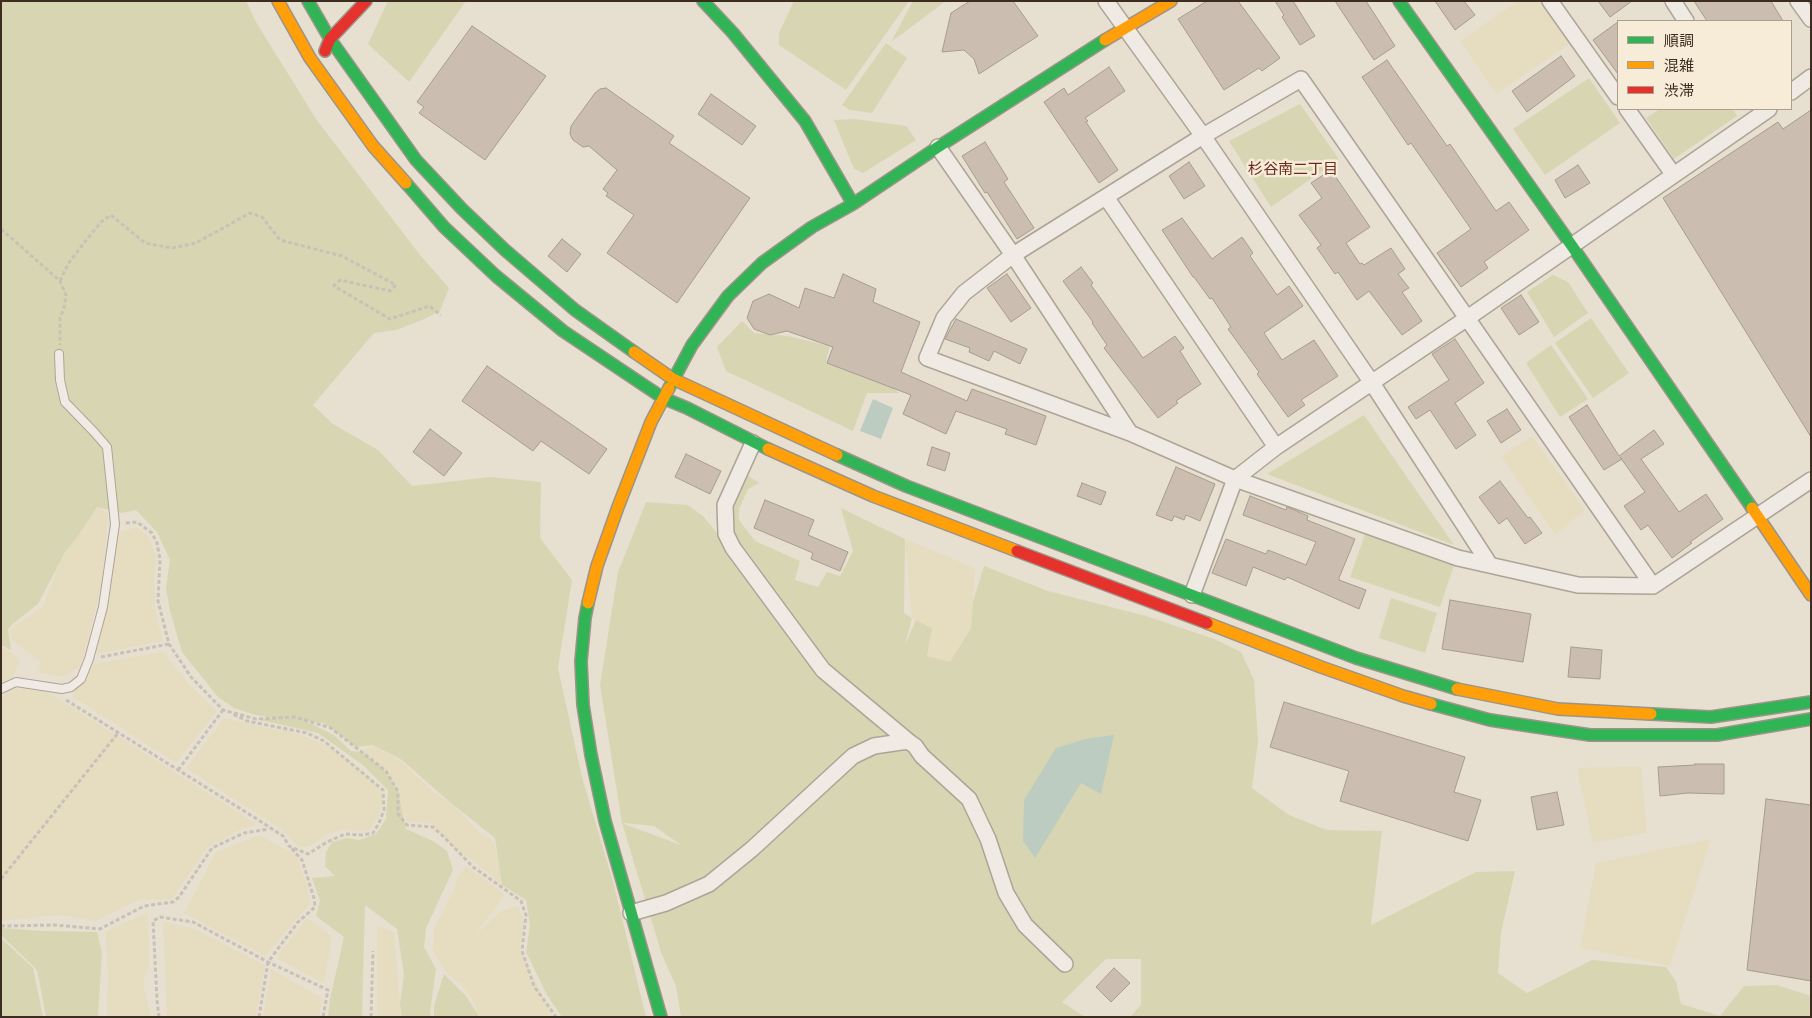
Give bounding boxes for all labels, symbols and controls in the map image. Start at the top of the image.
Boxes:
legend [1617,20,1792,110]
text: 順調 [1664,33,1694,49]
text: 混雑 [1664,58,1694,74]
text: 渋滞 [1664,83,1694,99]
district label: 杉谷南二丁目 [1248,160,1338,178]

